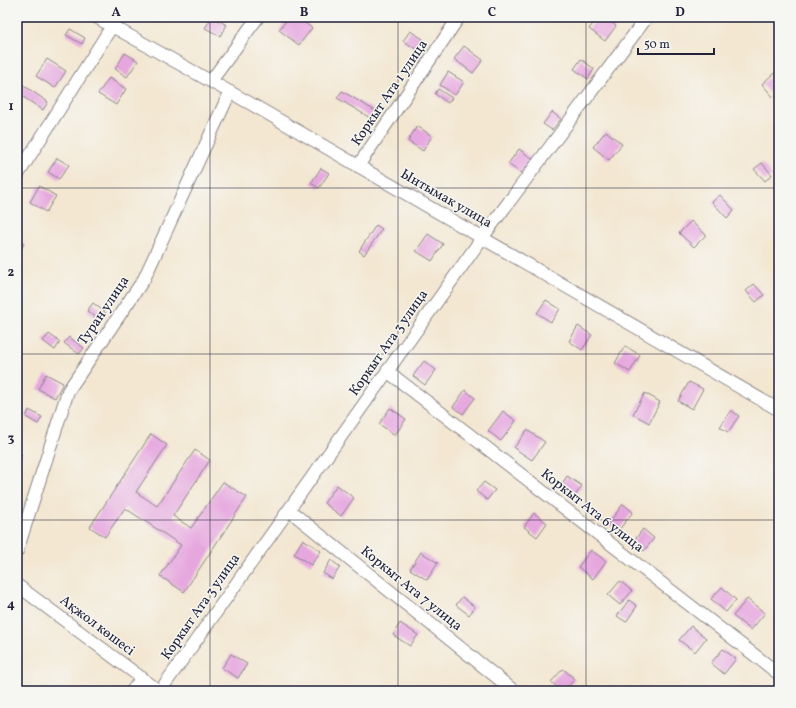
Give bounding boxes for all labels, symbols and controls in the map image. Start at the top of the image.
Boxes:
text: A [111,4,121,22]
text: B [300,4,309,22]
text: C [488,4,496,22]
text: D [675,4,685,22]
scale bar [638,30,714,56]
street label: Коркыт Ата 1 улица [347,36,433,150]
text: 50 m [644,37,670,53]
text: 1 [8,98,14,116]
street label: Ынтымак улица [397,165,495,233]
text: 2 [8,264,15,282]
street label: Туран улица [74,273,134,349]
street label: Коркыт Ата 3 улица [345,286,433,400]
text: 3 [8,430,15,448]
street label: Коркыт Ата 6 улица [537,465,647,557]
street label: Коркыт Ата 7 улица [356,542,466,636]
street label: Коркыт Ата 3 улица [157,550,245,664]
street label: Ақжол көшесі [56,591,138,661]
text: 4 [7,596,15,614]

